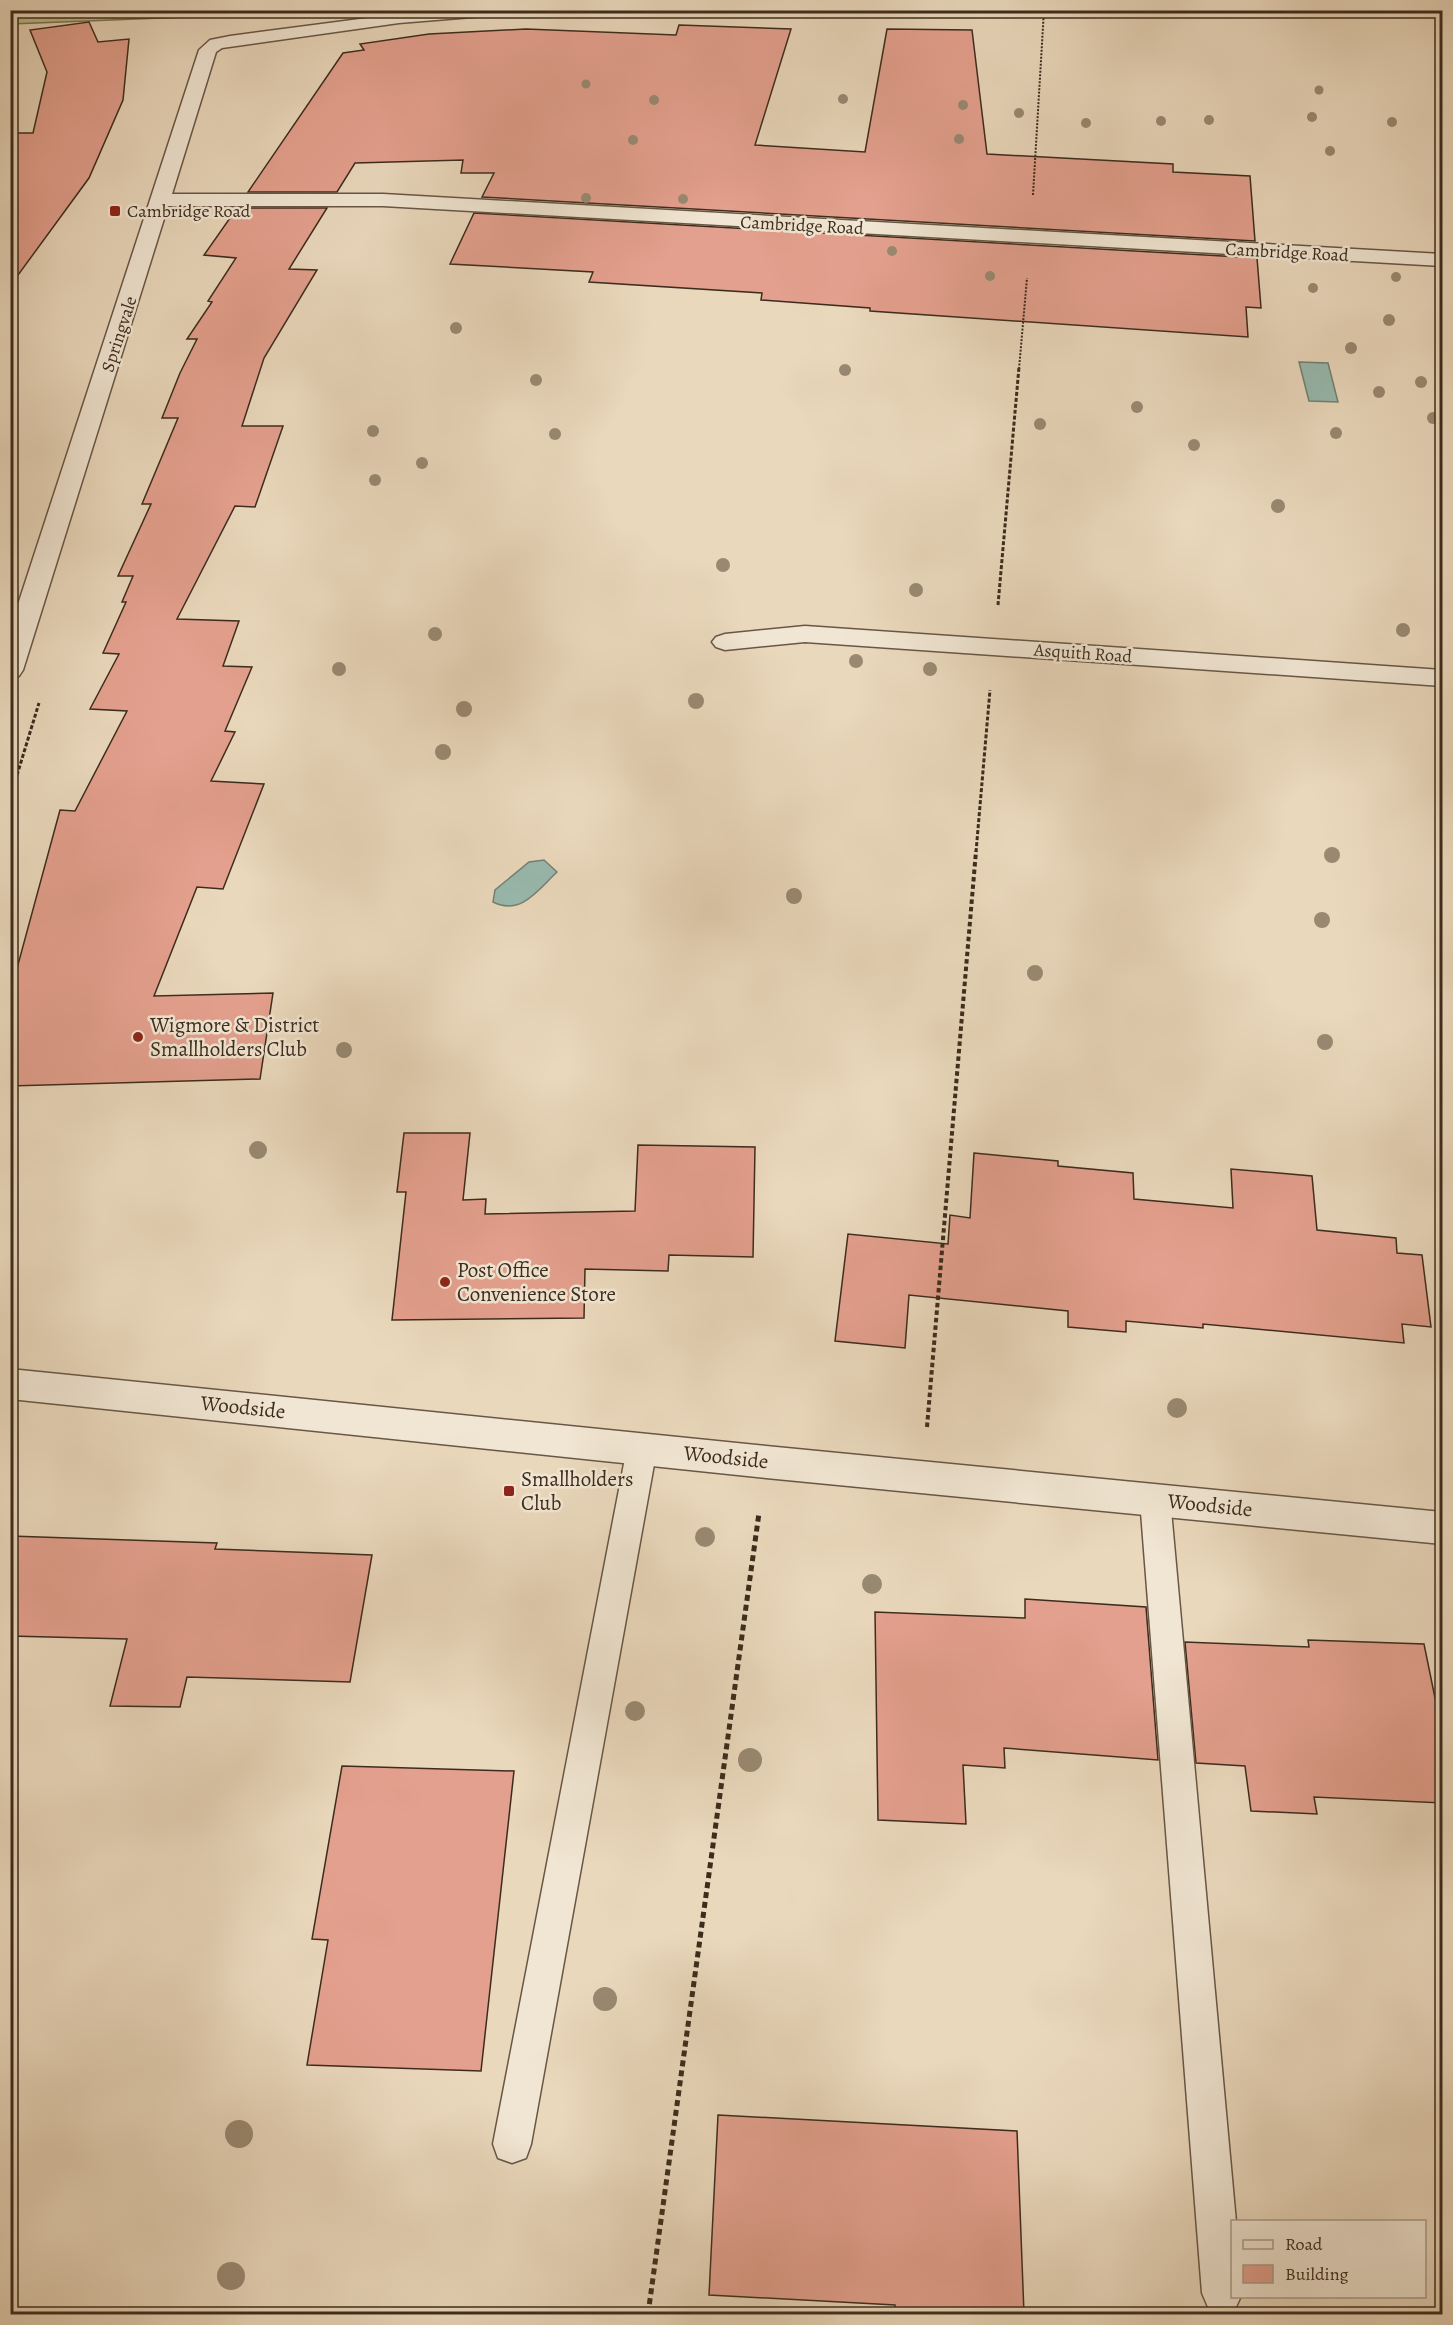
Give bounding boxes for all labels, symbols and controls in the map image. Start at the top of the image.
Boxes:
place label: Cambridge Road [127,199,251,223]
marker: Cambridge Road [108,204,122,218]
street label: Cambridge Road [740,210,865,240]
street label: Cambridge Road [1225,237,1350,267]
street label: Springvale [95,293,143,375]
street label: Asquith Road [1032,638,1133,668]
place label: Wigmore & District Smallholders Club [149,1011,319,1063]
marker: Wigmore & District Smallholders Club [131,1030,145,1044]
place label: Post Office Convenience Store [457,1256,616,1308]
marker: Post Office Convenience Store [438,1275,452,1289]
street label: Woodside [198,1389,287,1425]
street label: Woodside [681,1439,770,1475]
place label: Smallholders Club [521,1465,633,1517]
marker: Smallholders Club [502,1484,516,1498]
street label: Woodside [1165,1487,1254,1523]
legend [1231,2220,1426,2298]
text: Road [1285,2232,1323,2256]
text: Building [1285,2262,1349,2286]

